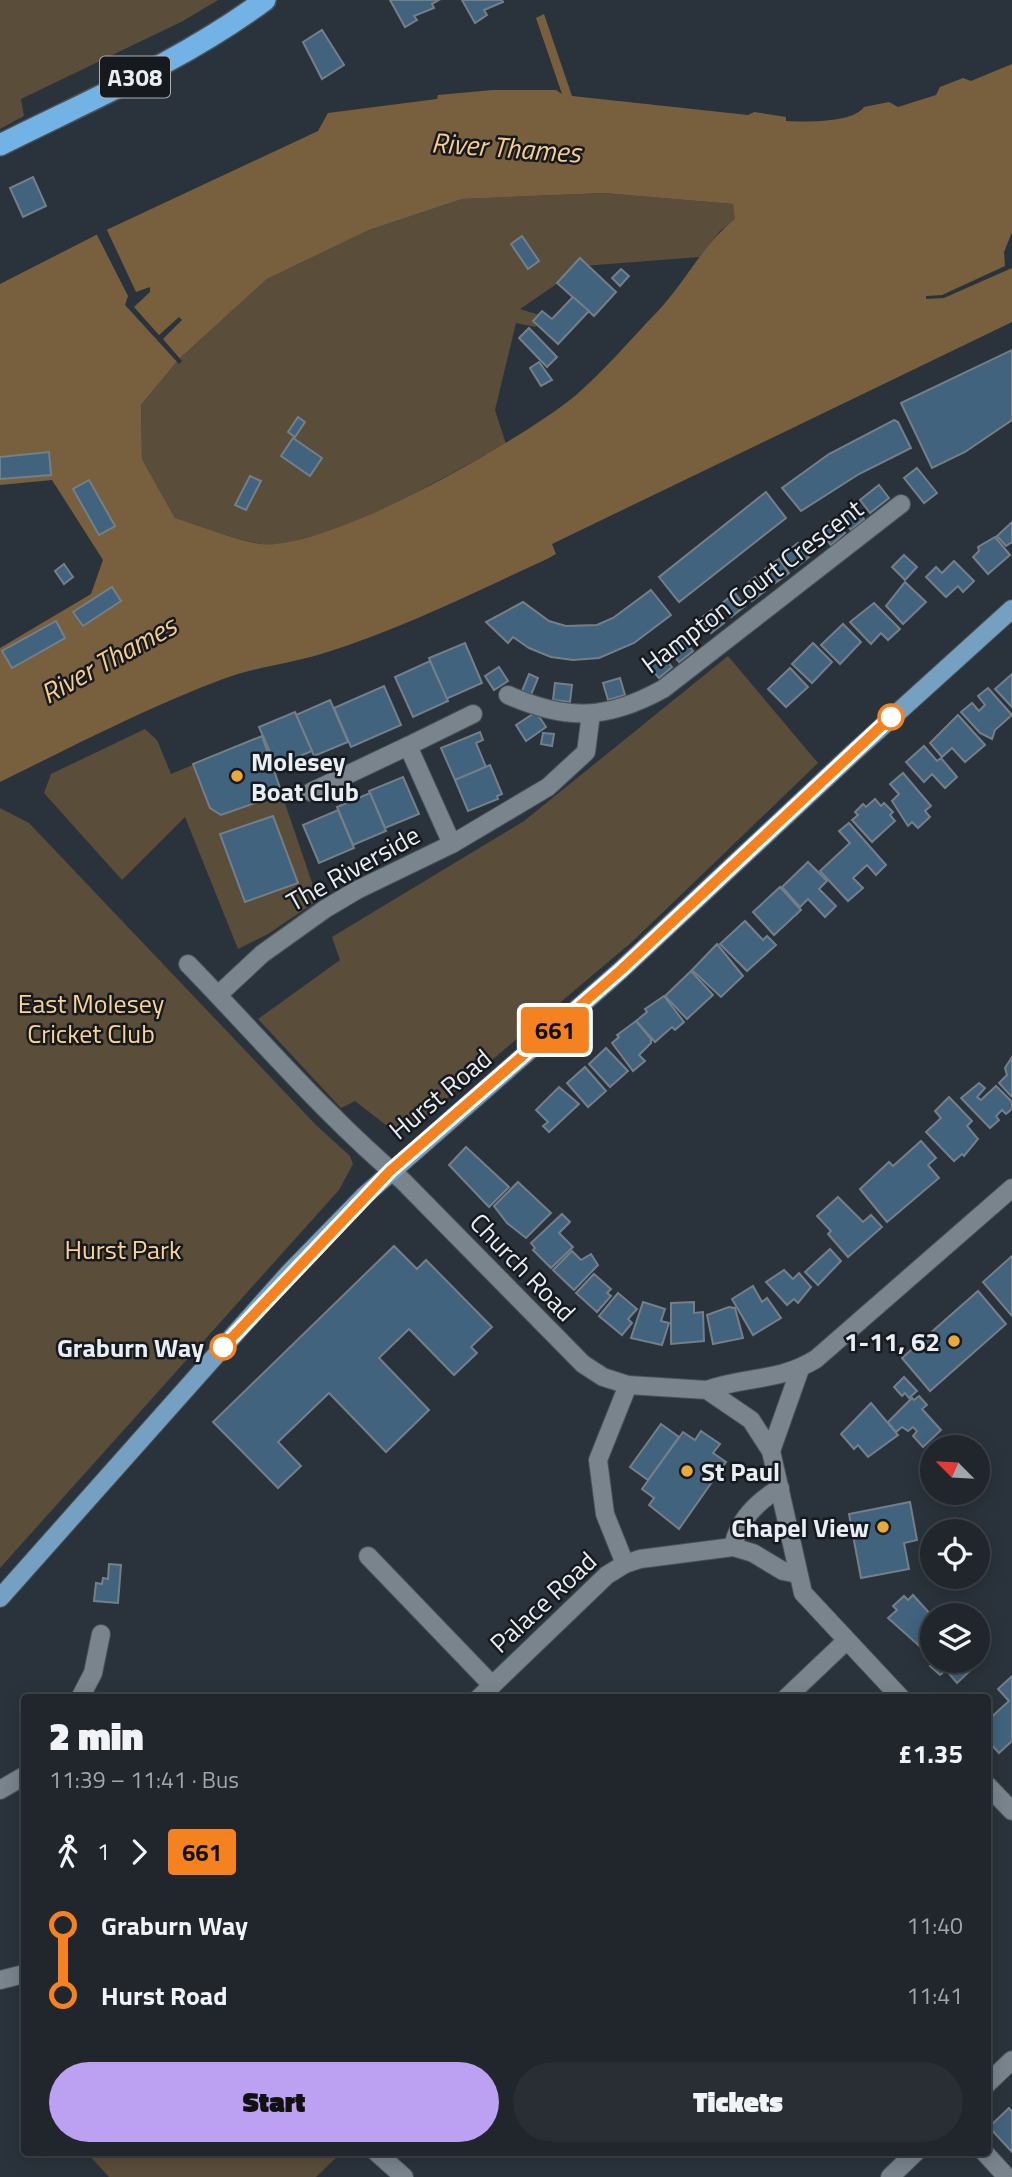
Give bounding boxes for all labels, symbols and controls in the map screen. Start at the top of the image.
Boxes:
road number: A308 [100,56,170,98]
water label: River Thames [430,120,584,174]
street label: Hampton Court Crescent [633,489,871,683]
water label: River Thames [32,603,186,714]
unlabelled marker [878,704,904,730]
place label: Molesey Boat Club [251,742,359,811]
marker: Molesey Boat Club [229,768,245,784]
street label: The Riverside [279,815,427,921]
park label: East Molesey Cricket Club [18,984,164,1053]
line badge: 661 [515,1007,595,1053]
text: 661 [535,1012,575,1048]
street label: Hurst Road [380,1039,500,1149]
street label: Church Road [461,1204,585,1330]
park label: Hurst Park [64,1230,182,1269]
place label: 1-11, 62 [844,1322,940,1361]
place label: Graburn Way [57,1328,204,1367]
marker: 1-11, 62 [946,1333,962,1349]
marker: Graburn Way [210,1334,236,1360]
north arrow [920,1435,990,1505]
map controls [920,1435,990,1673]
place label: St Paul [701,1452,780,1491]
marker: St Paul [679,1463,695,1479]
place label: Chapel View [731,1508,869,1547]
marker: Chapel View [875,1519,891,1535]
button: locate [920,1519,990,1589]
street label: Palace Road [481,1542,605,1662]
button: layers [920,1603,990,1673]
text: 2 min [49,1707,143,1765]
text: £1.35 [898,1734,963,1773]
text: 11:39 – 11:41 · Bus [49,1762,239,1797]
icon: walk [49,1833,87,1871]
icon: forward [120,1833,158,1871]
text: 1 [97,1834,110,1869]
text: 661 [182,1834,222,1870]
text: Graburn Way [101,1906,248,1945]
text: 11:40 [906,1908,963,1943]
text: Hurst Road [101,1976,227,2015]
text: 11:41 [906,1978,963,2013]
button: Start [49,2062,499,2142]
button: Tickets [513,2062,963,2142]

